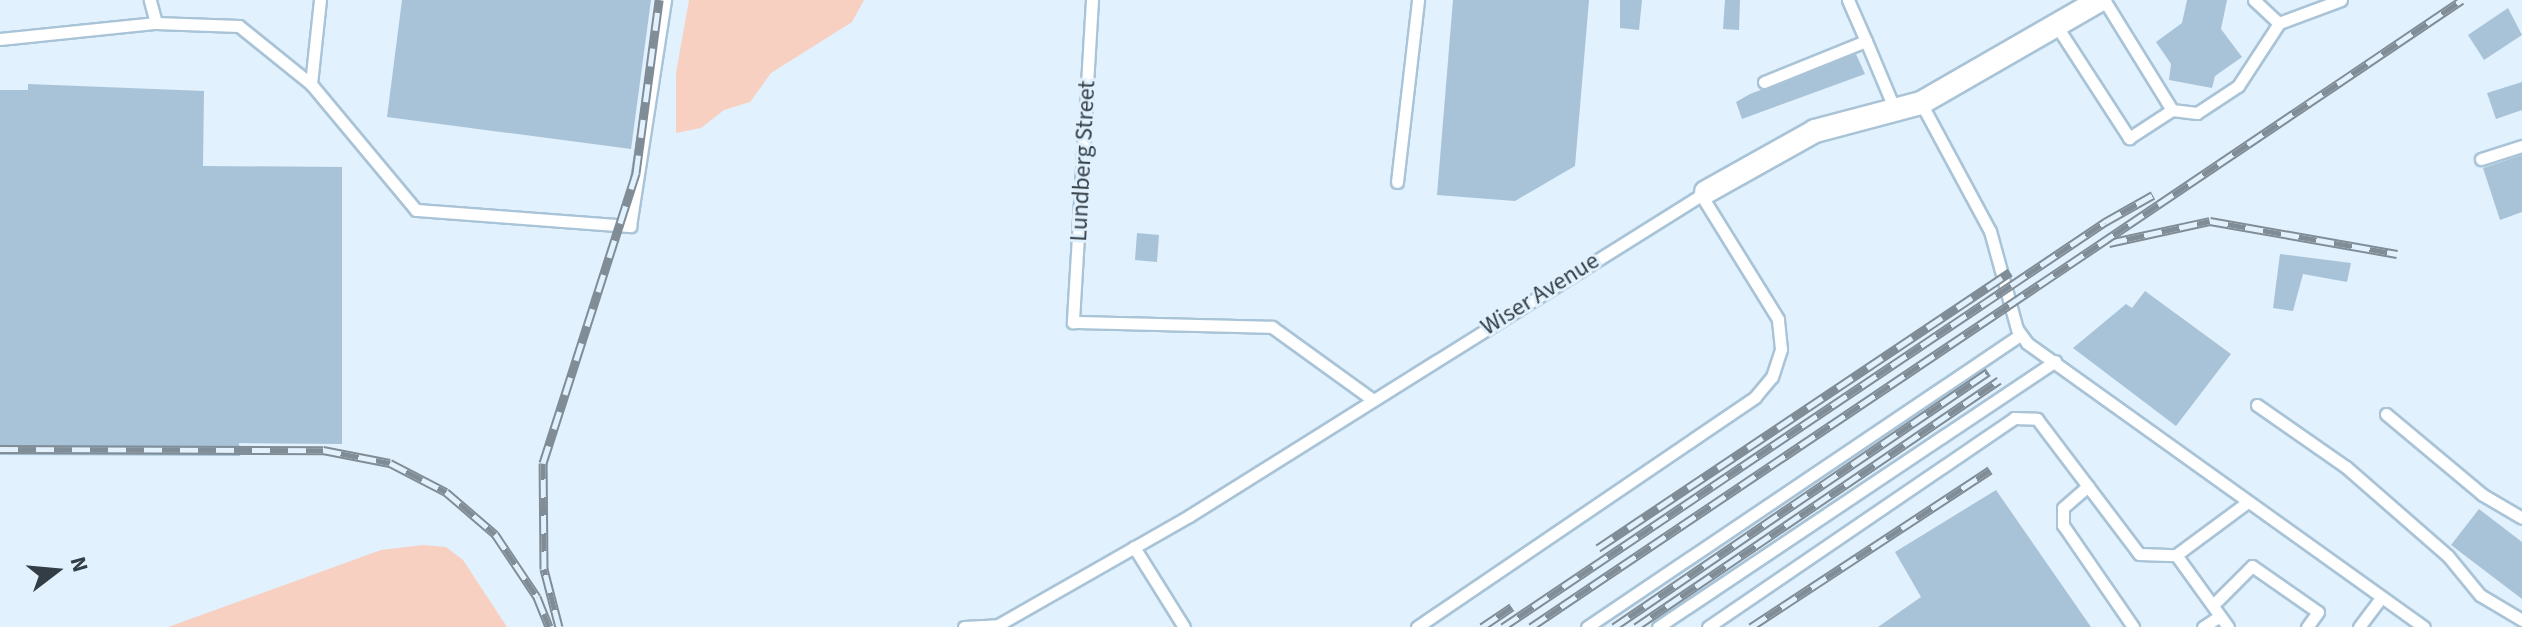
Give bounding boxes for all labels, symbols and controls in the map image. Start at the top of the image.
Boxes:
street label: Lundberg Street [1064,80,1102,242]
street label: Wiser Avenue [1476,246,1604,342]
north arrow [16,531,96,611]
text: N [62,553,96,576]

